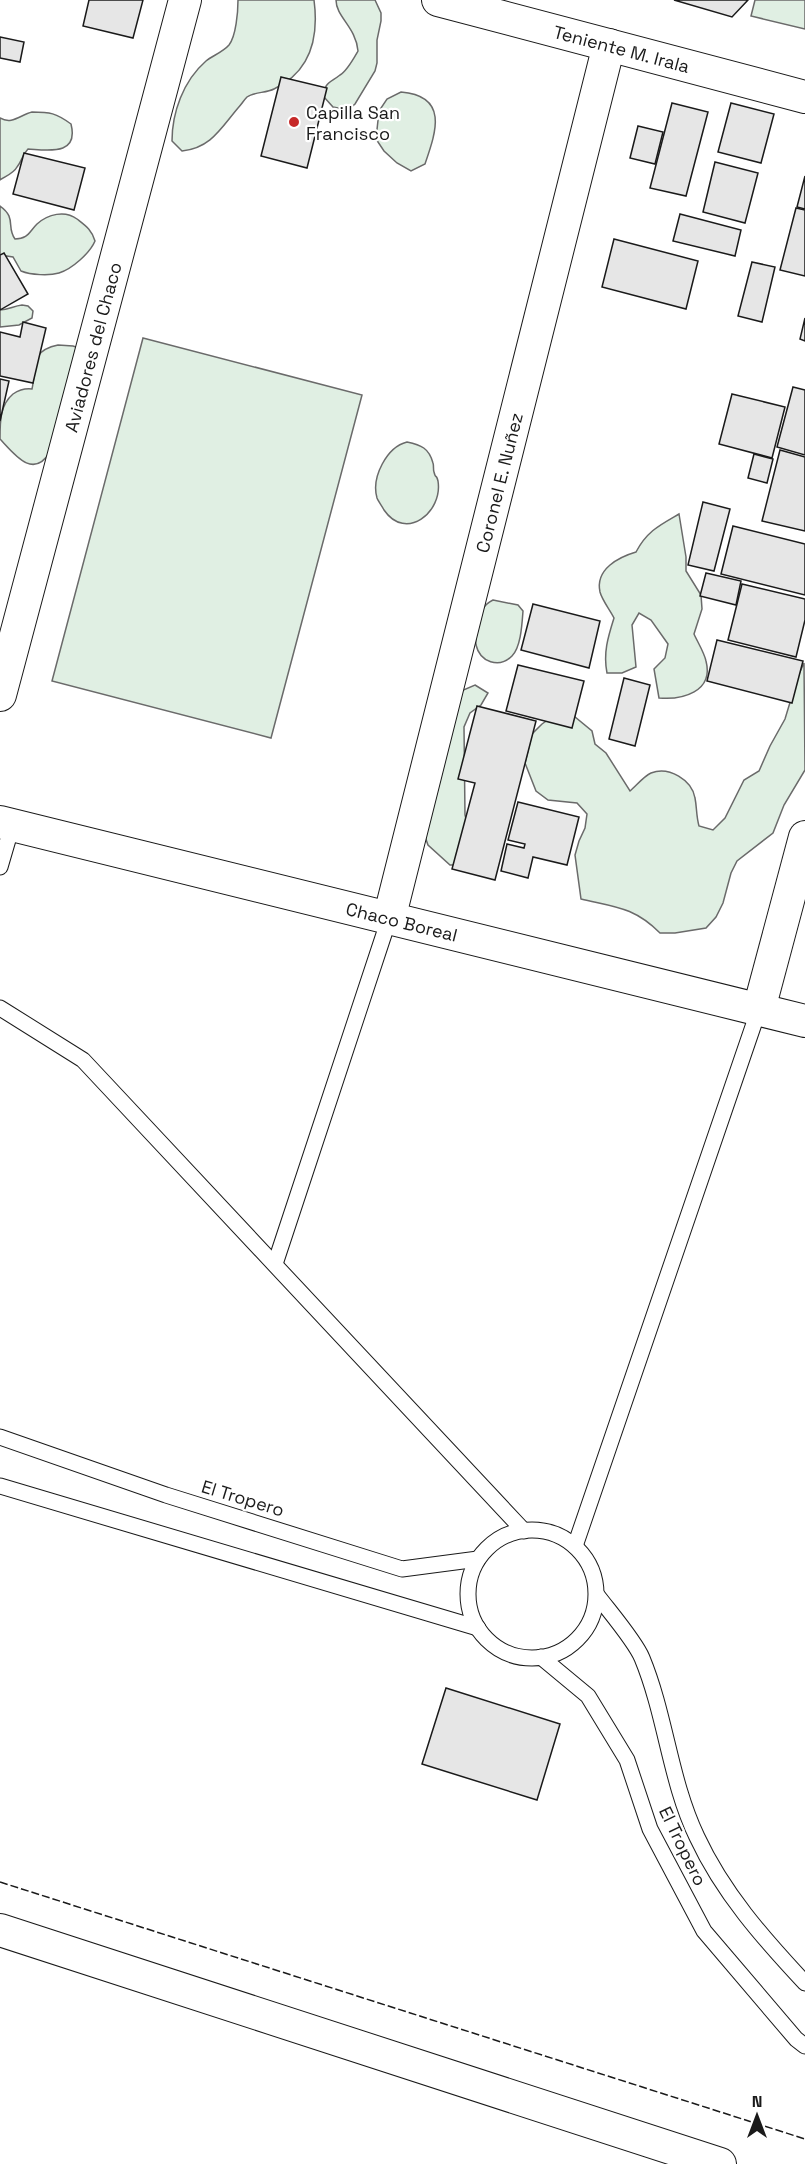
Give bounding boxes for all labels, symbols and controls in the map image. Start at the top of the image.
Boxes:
street label: Teniente M. Irala [551,20,692,78]
place label: Capilla San Francisco [306,101,400,145]
marker: Capilla San Francisco [287,115,301,129]
street label: Aviadores del Chaco [59,260,126,435]
street label: Coronel E. Nuñez [470,410,528,555]
street label: Chaco Boreal [344,896,460,946]
street label: El Tropero [199,1475,287,1521]
street label: El Tropero [654,1803,712,1889]
north arrow [727,2086,787,2146]
text: N [752,2091,762,2112]

